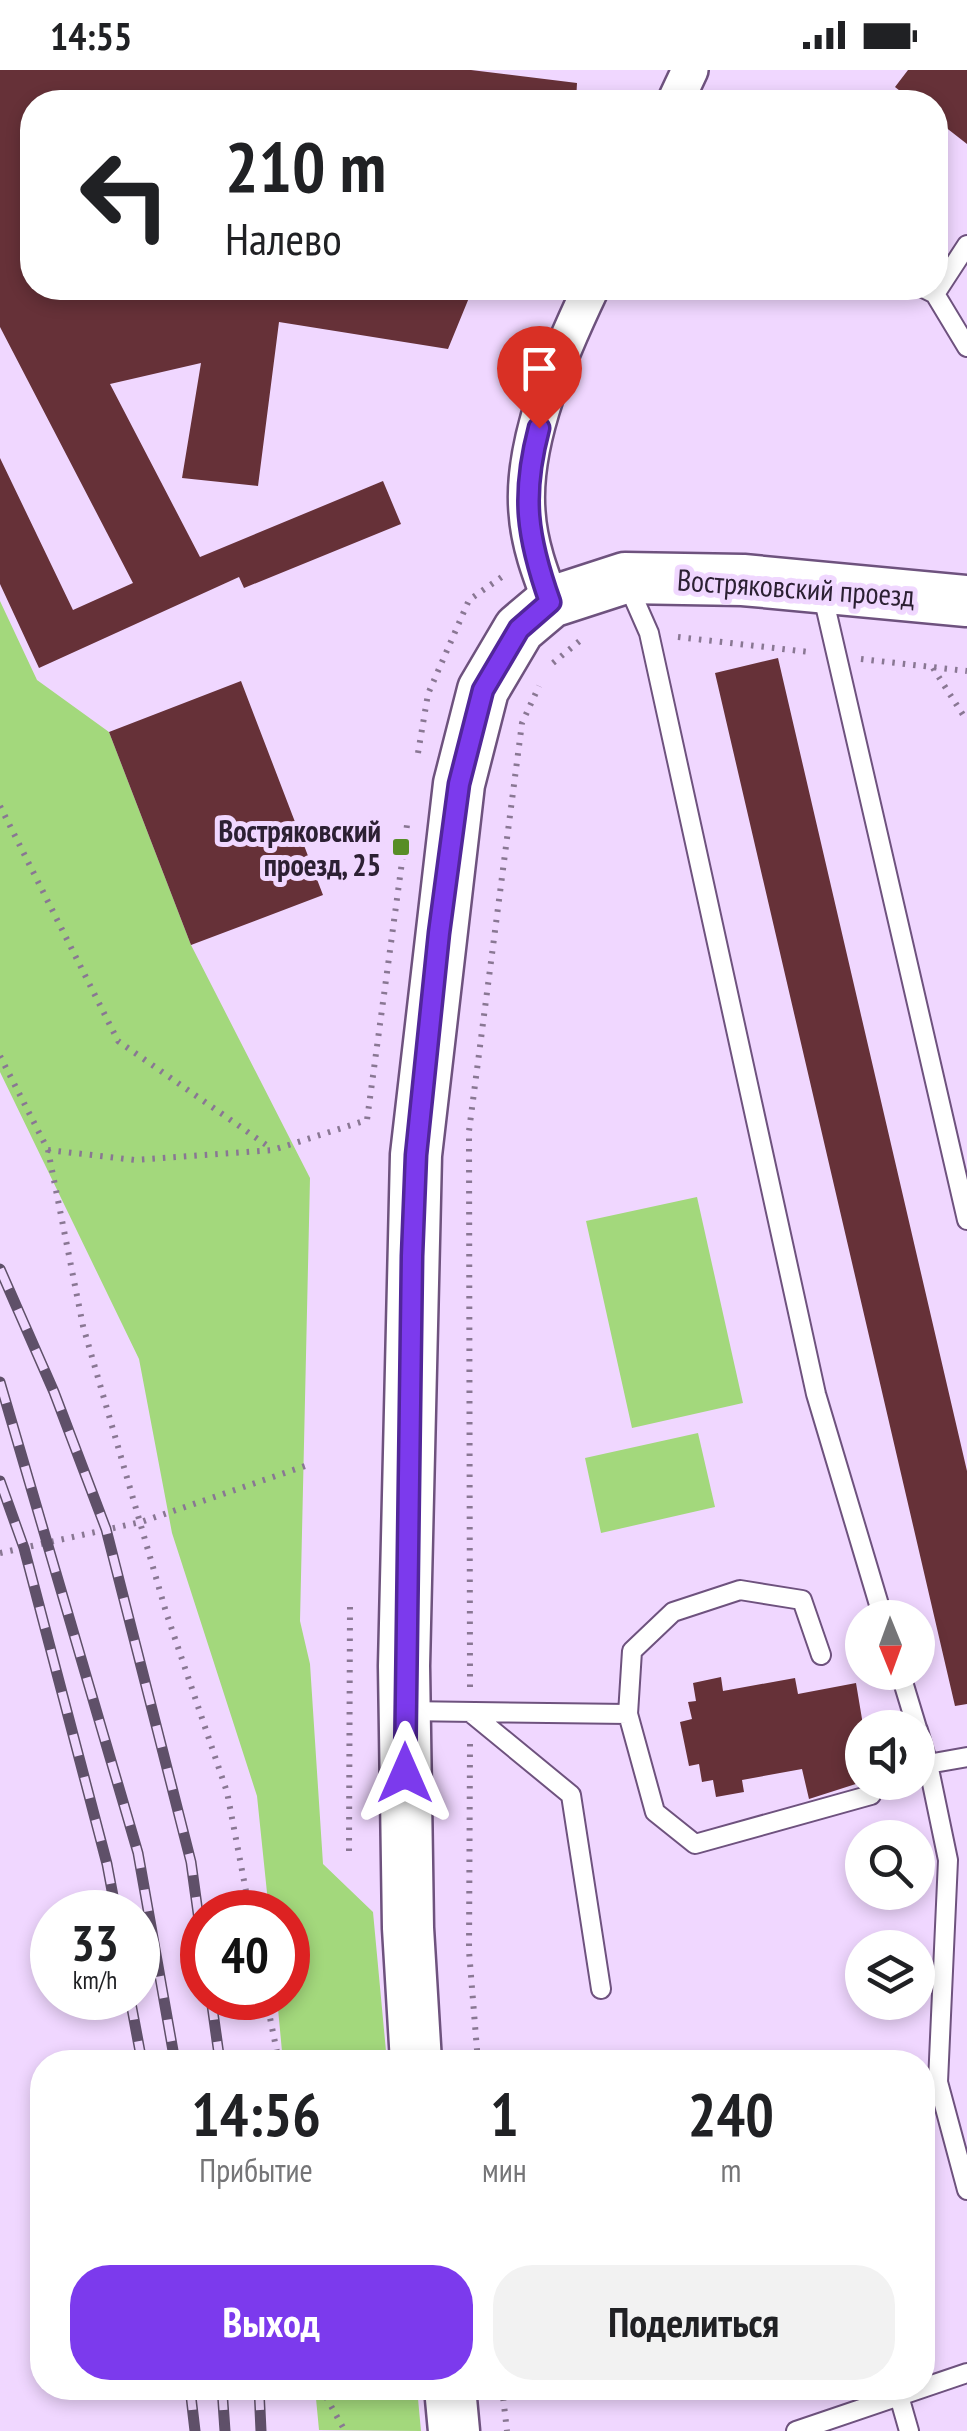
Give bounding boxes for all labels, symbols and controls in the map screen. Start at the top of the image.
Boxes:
text: 14:55 [50,11,132,60]
text: 210 m [225,121,386,211]
icon: left [60,130,190,260]
text: Налево [225,209,342,267]
pin [497,326,582,429]
icon: arrive [512,341,567,396]
street label: Востряковский проезд [676,559,916,615]
place label: Востряковский проезд, 25 [218,811,381,884]
marker: Востряковский проезд, 25 [390,836,412,858]
north arrow [845,1600,935,1690]
map controls [845,1600,935,2020]
button: sound [845,1710,935,1800]
position arrow [353,1721,457,1825]
button: search [845,1820,935,1910]
speed limit sign: 40 [180,1890,310,2020]
text: 33 [71,1910,119,1975]
button: layers [845,1930,935,2020]
text: km/h [73,1964,117,1996]
text: 14:56 [191,2075,321,2153]
text: 1 [490,2075,519,2153]
text: 240 [688,2075,774,2153]
text: Прибытие [199,2149,313,2191]
text: мин [482,2149,527,2191]
text: m [720,2149,741,2191]
button: Выход [70,2265,473,2380]
button: Поделиться [493,2265,895,2380]

